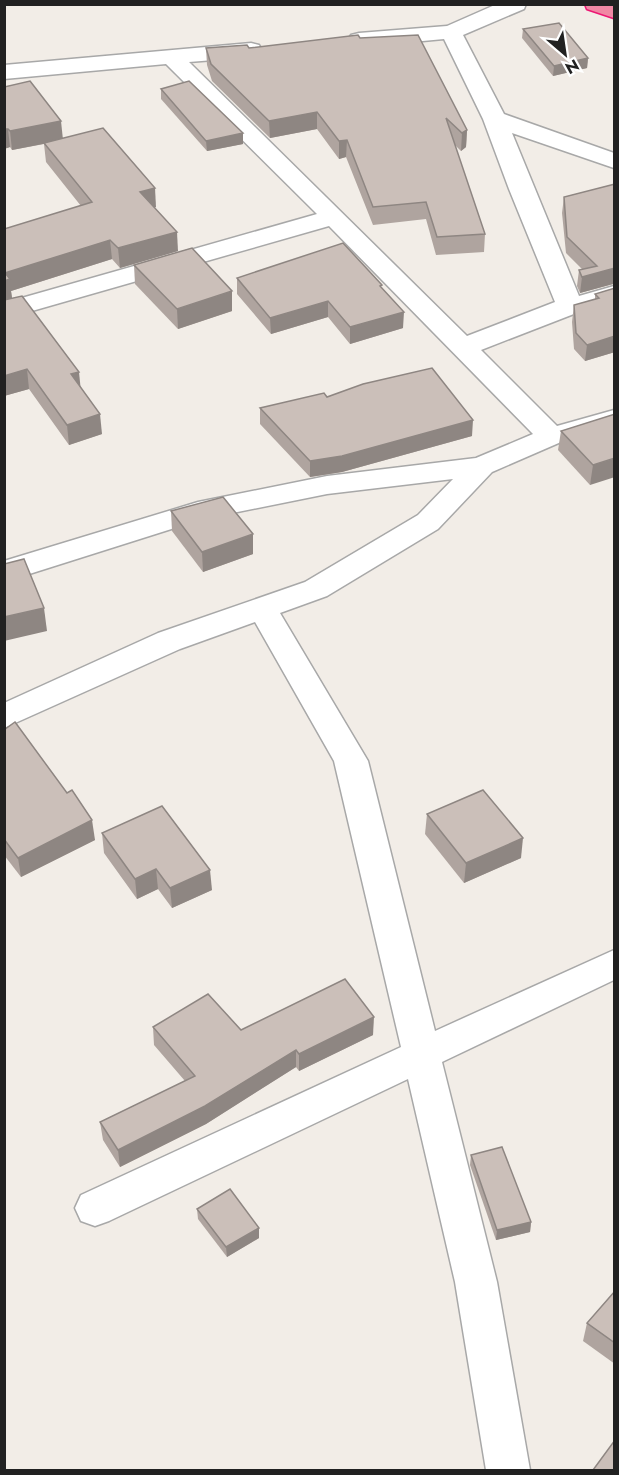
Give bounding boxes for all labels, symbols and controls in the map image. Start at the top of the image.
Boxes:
north arrow [535,24,595,84]
text: N [561,54,583,80]

